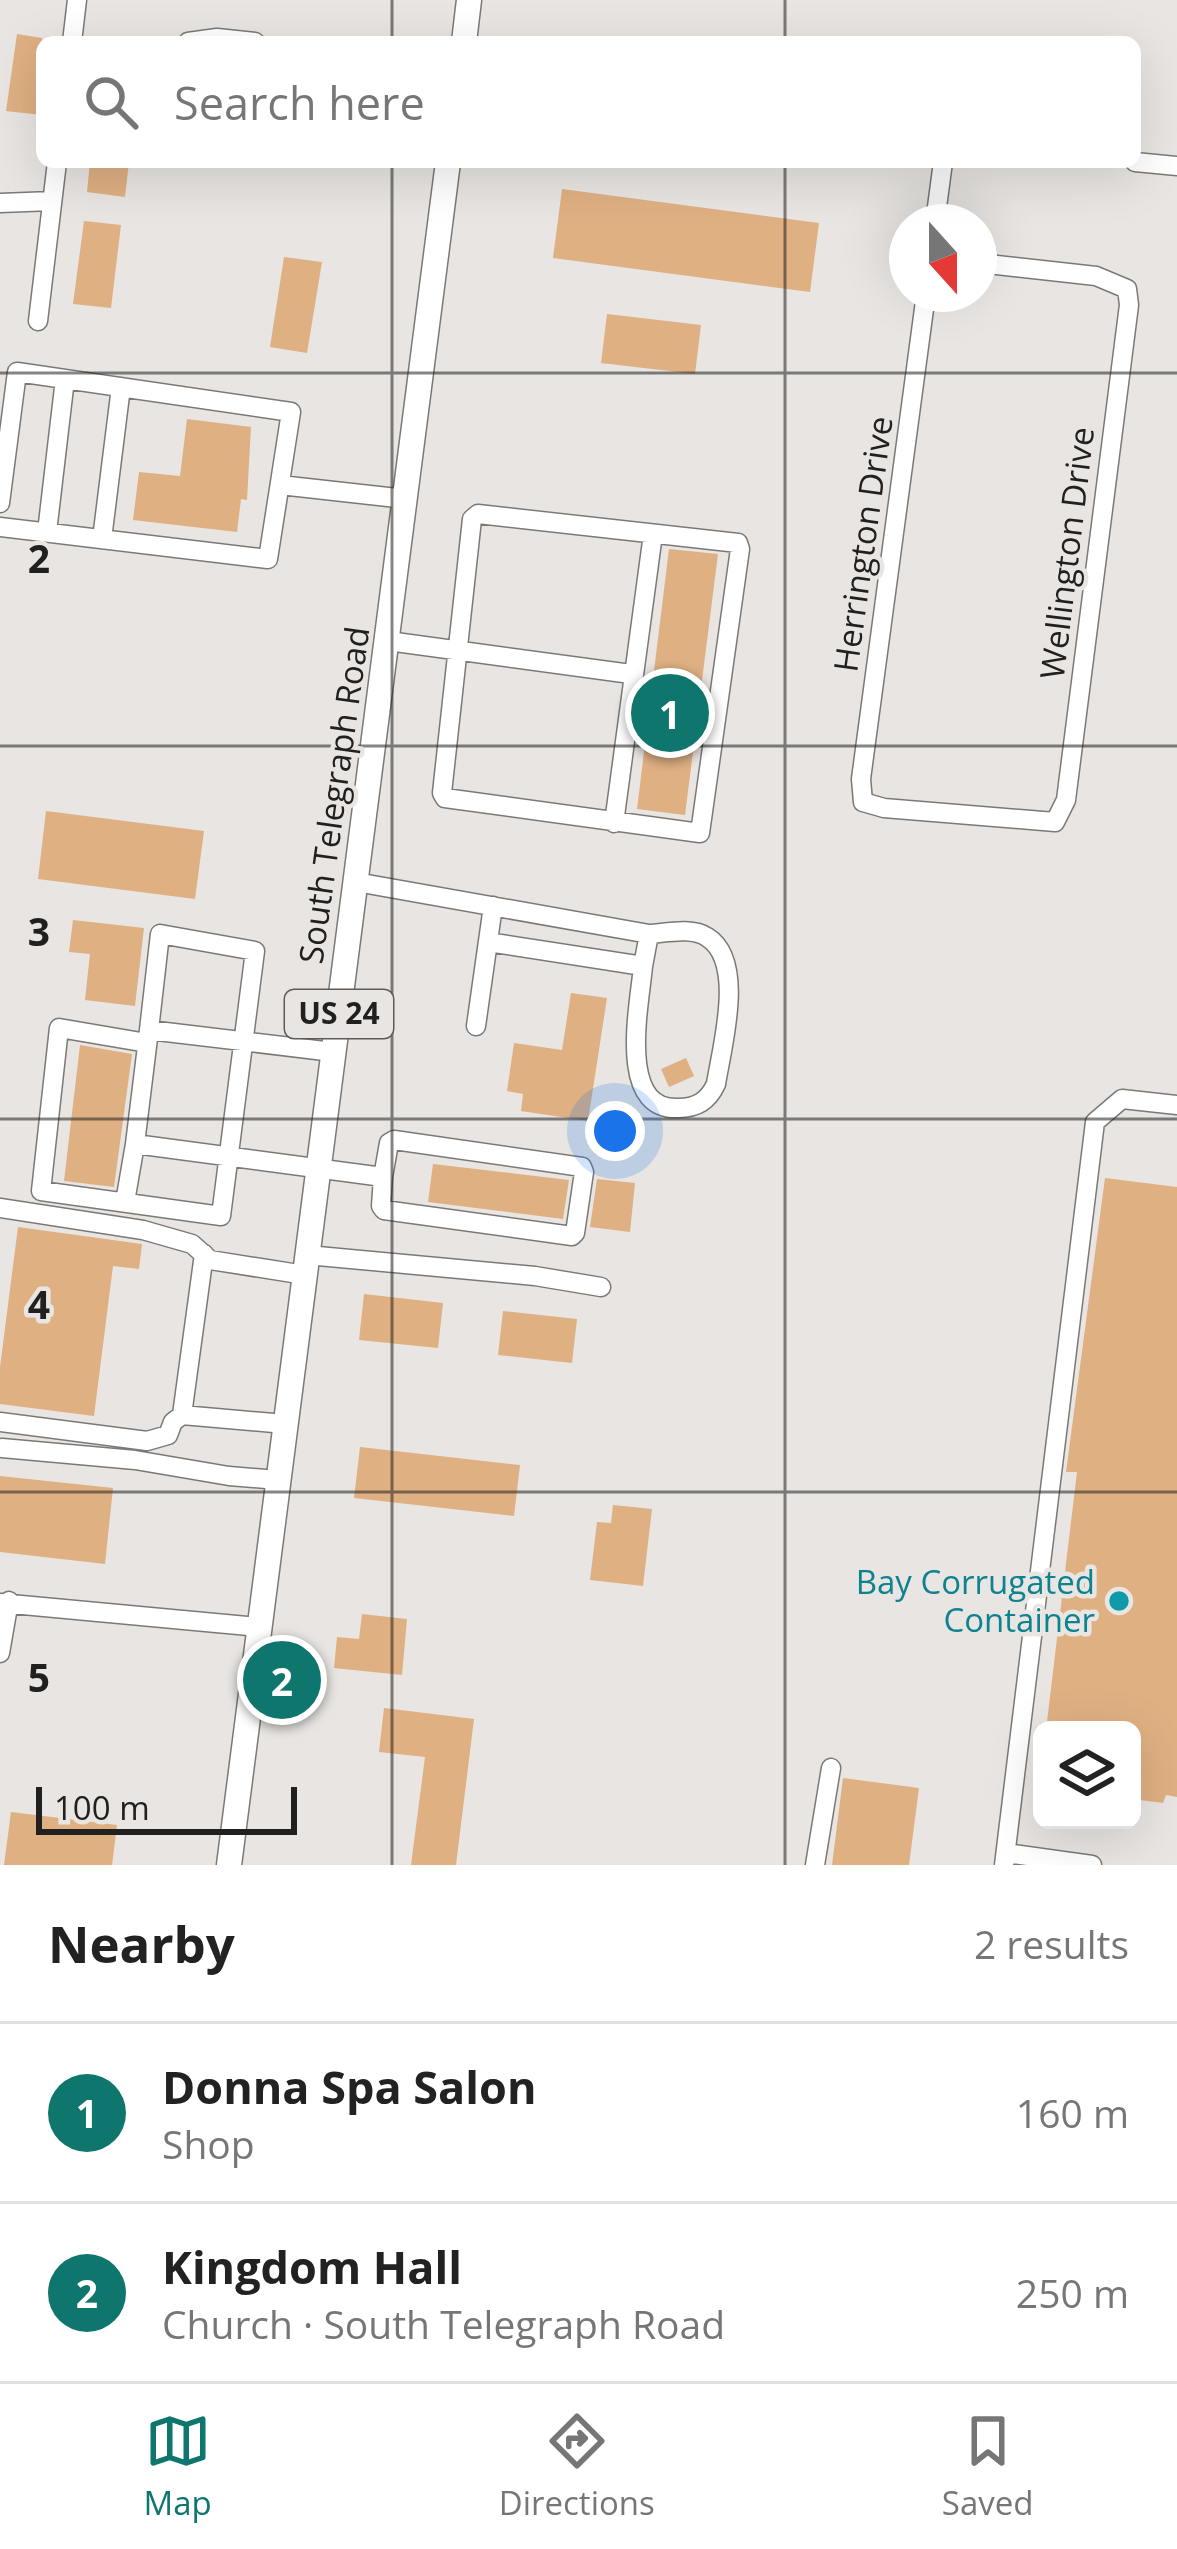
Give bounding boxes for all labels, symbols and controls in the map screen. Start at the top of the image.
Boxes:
search box [36,36,1141,168]
icon: search [78,69,144,135]
text: Search here [174,72,425,133]
north arrow [889,204,997,312]
street label: Herrington Drive [822,413,903,675]
street label: Wellington Drive [1029,424,1104,681]
text: 2 [28,531,50,584]
street label: South Telegraph Road [288,624,379,966]
pin: 1 [631,668,709,758]
text: 3 [28,904,50,957]
road number: US 24 [285,990,393,1038]
your location [585,1101,645,1161]
text: 4 [28,1277,50,1330]
place label: Bay Corrugated Container [856,1559,1095,1642]
marker: Bay Corrugated Container [1106,1588,1132,1614]
pin: 2 [243,1635,321,1725]
text: 5 [28,1650,50,1703]
map controls [1033,1721,1141,1829]
button: layers [1033,1721,1141,1829]
scale bar [36,1781,297,1834]
text: 100 m [54,1785,150,1830]
text: Nearby [48,1908,235,1978]
text: 2 results [974,1917,1129,1970]
text: Donna Spa Salon [162,2056,536,2117]
text: 1 [76,2086,98,2139]
text: 160 m [1016,2086,1129,2139]
text: Shop [162,2117,255,2170]
text: Kingdom Hall [162,2236,462,2297]
text: 2 [76,2266,98,2319]
text: 250 m [1016,2266,1129,2319]
text: Church · South Telegraph Road [162,2297,725,2350]
tab: Map [144,2408,212,2525]
tab: Directions [499,2408,655,2525]
tab: Saved [942,2408,1033,2525]

